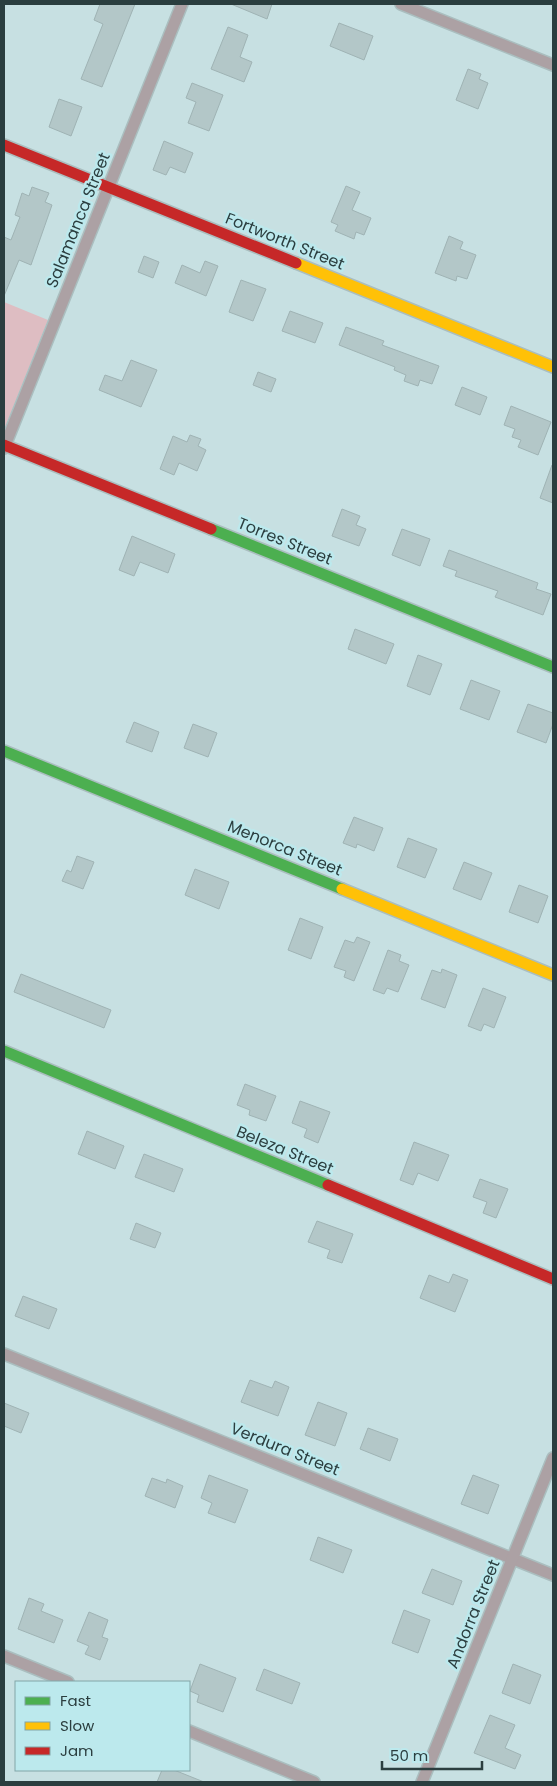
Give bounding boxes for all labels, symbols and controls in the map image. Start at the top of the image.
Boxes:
street label: Salamanca Street [40,149,116,291]
street label: Fortworth Street [222,207,348,275]
street label: Torres Street [234,512,336,570]
street label: Menorca Street [224,815,346,882]
street label: Beleza Street [233,1120,337,1180]
street label: Verdura Street [227,1417,343,1481]
street label: Andorra Street [441,1556,505,1672]
legend [15,1681,190,1771]
text: Fast [60,1690,91,1711]
text: Slow [60,1715,95,1736]
scale bar [382,1738,482,1770]
text: Jam [60,1740,94,1761]
text: 50 m [390,1745,428,1766]

